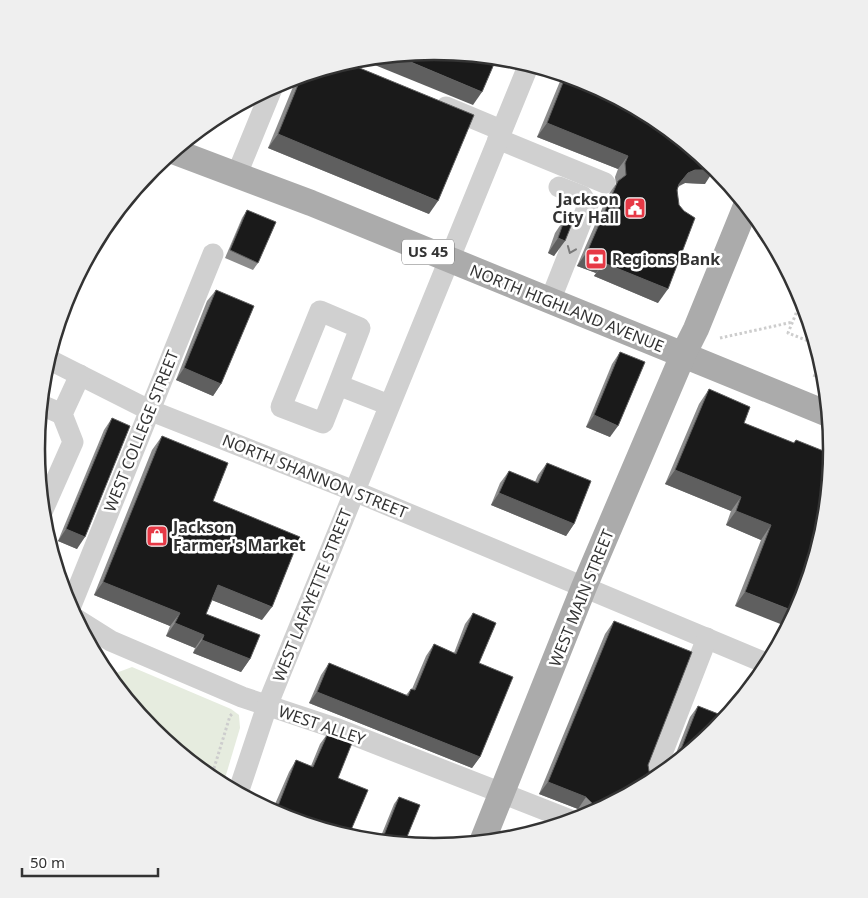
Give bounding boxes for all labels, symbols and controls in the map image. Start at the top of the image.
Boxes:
place label: Jackson City Hall [552,188,619,228]
public building icon: Jackson City Hall [623,196,647,220]
road number: US 45 [402,240,454,264]
one-way arrow [566,245,576,253]
bank icon: Regions Bank [584,247,608,271]
place label: Regions Bank [612,248,720,270]
street label: NORTH HIGHLAND AVENUE [467,259,667,357]
street label: WEST COLLEGE STREET [98,347,184,515]
street label: NORTH SHANNON STREET [219,429,411,523]
street label: WEST LAFAYETTE STREET [267,505,357,685]
place label: Jackson Farmer's Market [171,516,306,556]
shop icon: Jackson Farmer's Market [145,524,169,548]
street label: WEST MAIN STREET [543,526,619,670]
street label: WEST ALLEY [276,700,369,750]
scale bar [22,846,159,878]
text: 50 m [30,852,65,872]

